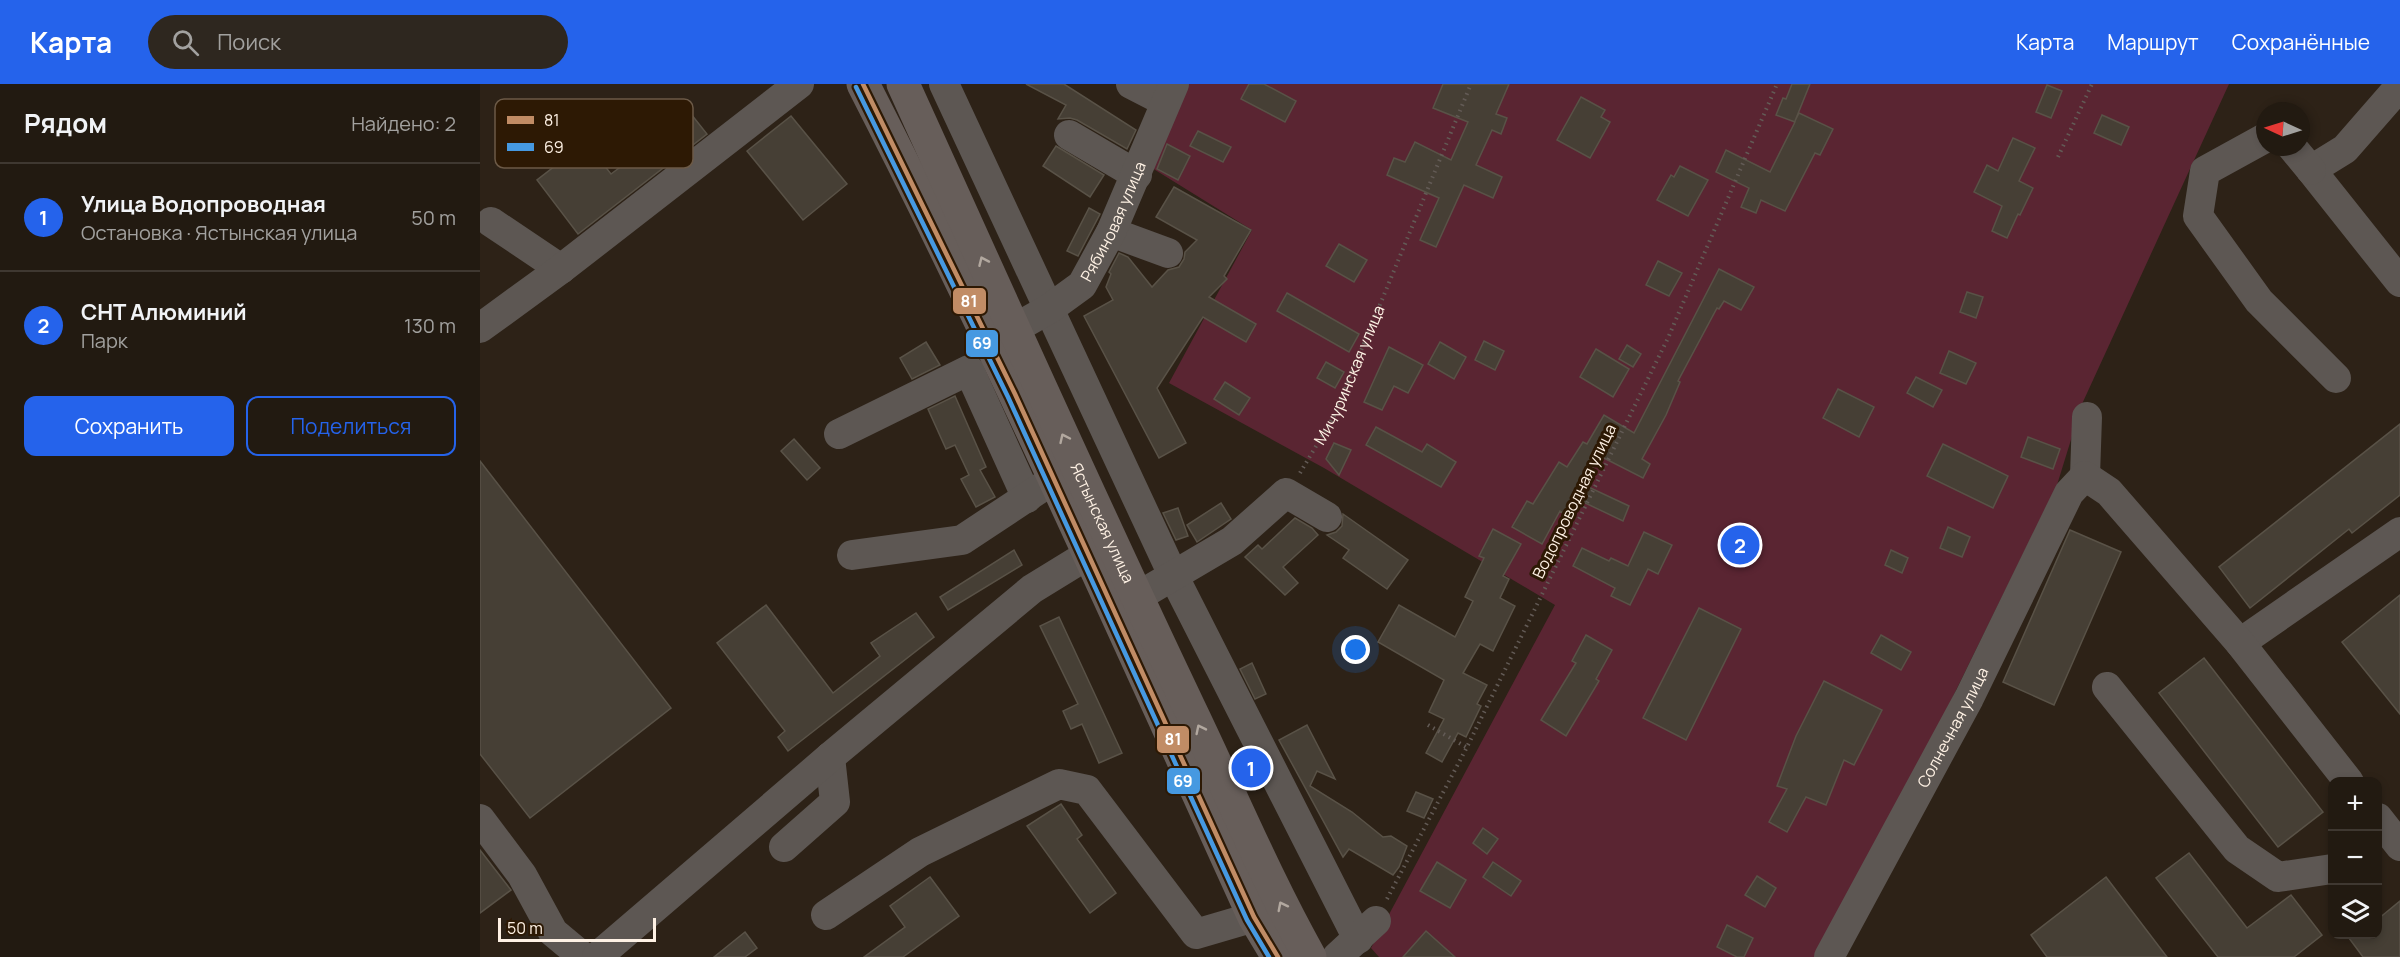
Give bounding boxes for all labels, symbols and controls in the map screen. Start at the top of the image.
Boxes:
search box [148,15,568,69]
text: Карта [30,23,112,61]
icon: search [169,26,202,59]
text: Поиск [217,27,281,57]
text: Карта [2016,28,2074,56]
text: Маршрут [2107,28,2199,56]
text: Сохранённые [2232,28,2370,56]
legend [495,99,693,168]
north arrow [2256,102,2310,156]
text: Рядом [24,105,107,141]
text: 81 [544,109,560,131]
text: Найдено: 2 [351,110,456,137]
text: 69 [544,136,564,158]
street label: Рябиновая улица [1075,158,1151,285]
text: Улица Водопроводная [81,189,326,219]
text: 1 [39,204,48,231]
text: 50 m [411,204,456,231]
text: Остановка · Ястынская улица [81,219,357,246]
one-way arrow [979,256,991,267]
line badge: 81 [952,287,987,315]
text: 81 [961,290,977,312]
text: СНТ Алюминий [81,297,247,327]
street label: Мичуринская улица [1308,302,1390,449]
text: 2 [38,312,49,339]
text: 130 m [404,312,456,339]
text: Парк [81,327,128,354]
line badge: 69 [965,329,999,358]
text: 69 [972,332,992,354]
button: Сохранить [24,396,234,456]
button: Поделиться [246,396,456,456]
street label: Водопроводная улица [1527,420,1621,582]
one-way arrow [1059,433,1071,444]
street label: Ястынская улица [1065,459,1140,586]
pin: 2 [1720,522,1760,568]
your location [1341,635,1370,664]
street label: Солнечная улица [1912,663,1993,791]
one-way arrow [1196,724,1207,735]
line badge: 81 [1156,725,1190,754]
text: 81 [1165,728,1181,750]
pin: 1 [1232,746,1270,790]
line badge: 69 [1166,767,1201,795]
text: 69 [1173,770,1193,792]
map controls [2328,777,2382,939]
button: + [2328,777,2382,831]
button: − [2328,831,2382,885]
button: layers [2328,885,2382,939]
one-way arrow [1277,901,1289,912]
scale bar [498,915,656,942]
text: 50 m [507,917,543,939]

